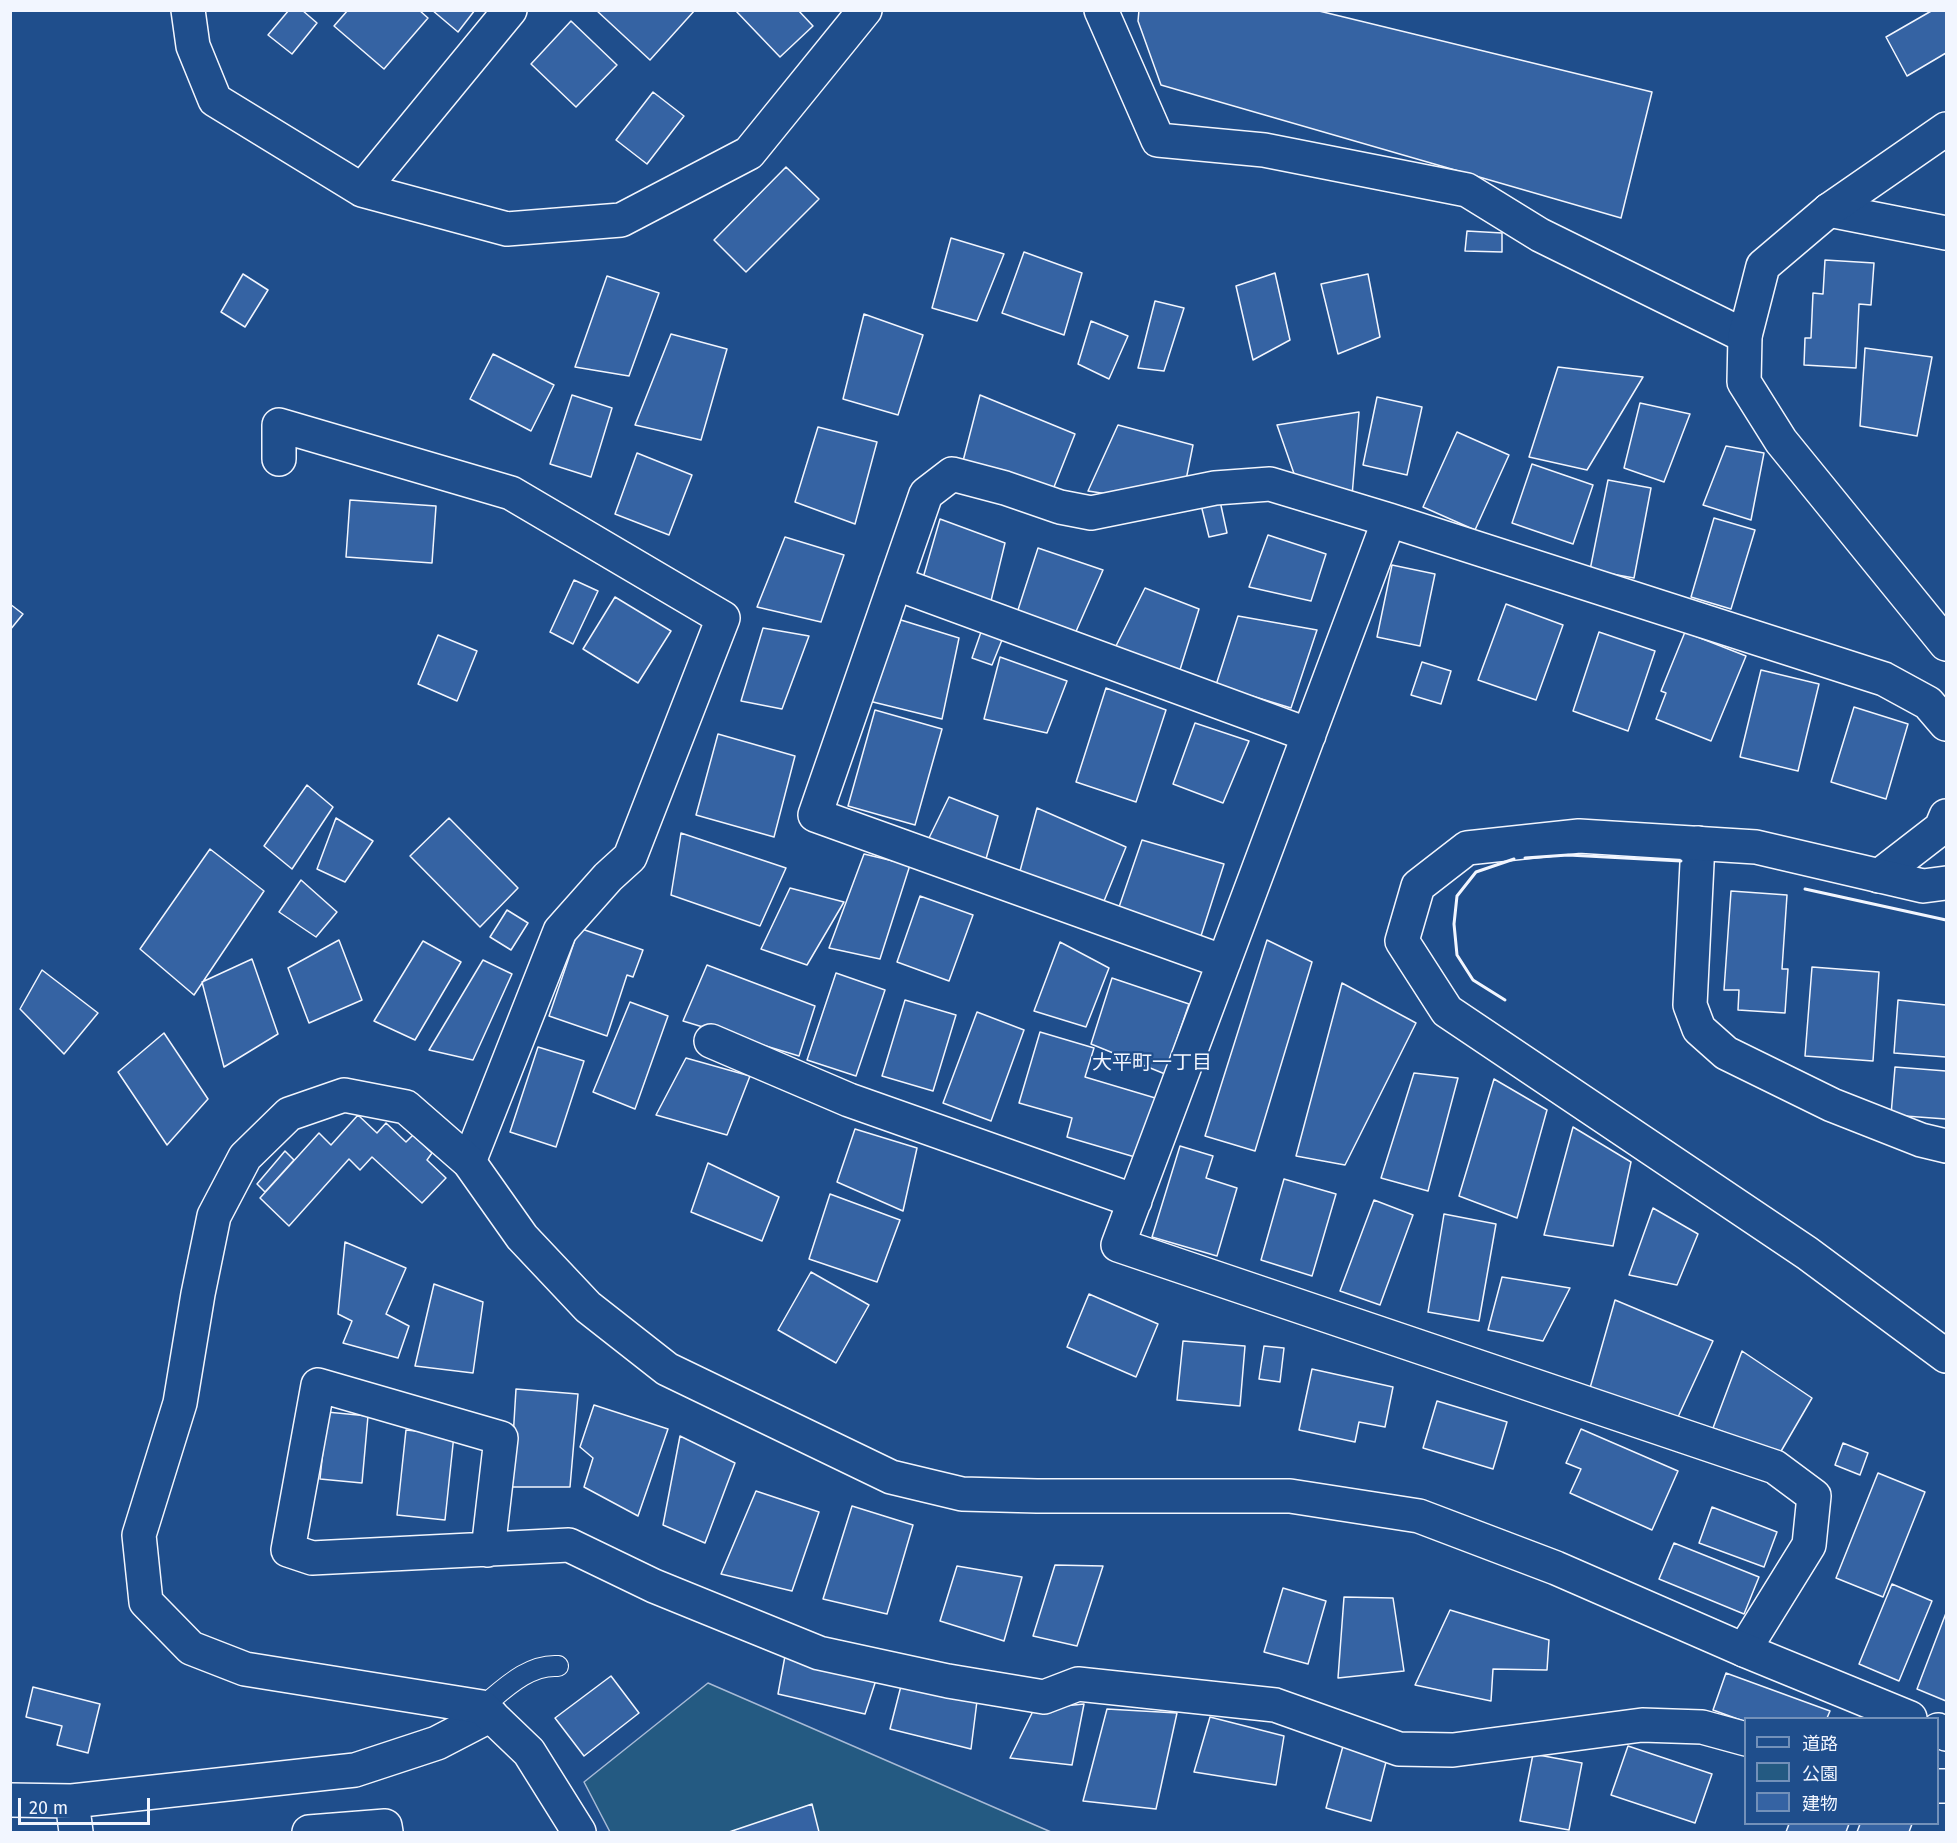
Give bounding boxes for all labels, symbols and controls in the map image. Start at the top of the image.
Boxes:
district label: 大平町一丁目 [1092,1051,1212,1075]
legend [1744,1717,1939,1825]
text: 道路 [1802,1733,1838,1755]
text: 公園 [1802,1763,1838,1785]
scale bar [21,1786,153,1824]
text: 建物 [1802,1793,1838,1815]
text: 20 m [29,1797,68,1819]

